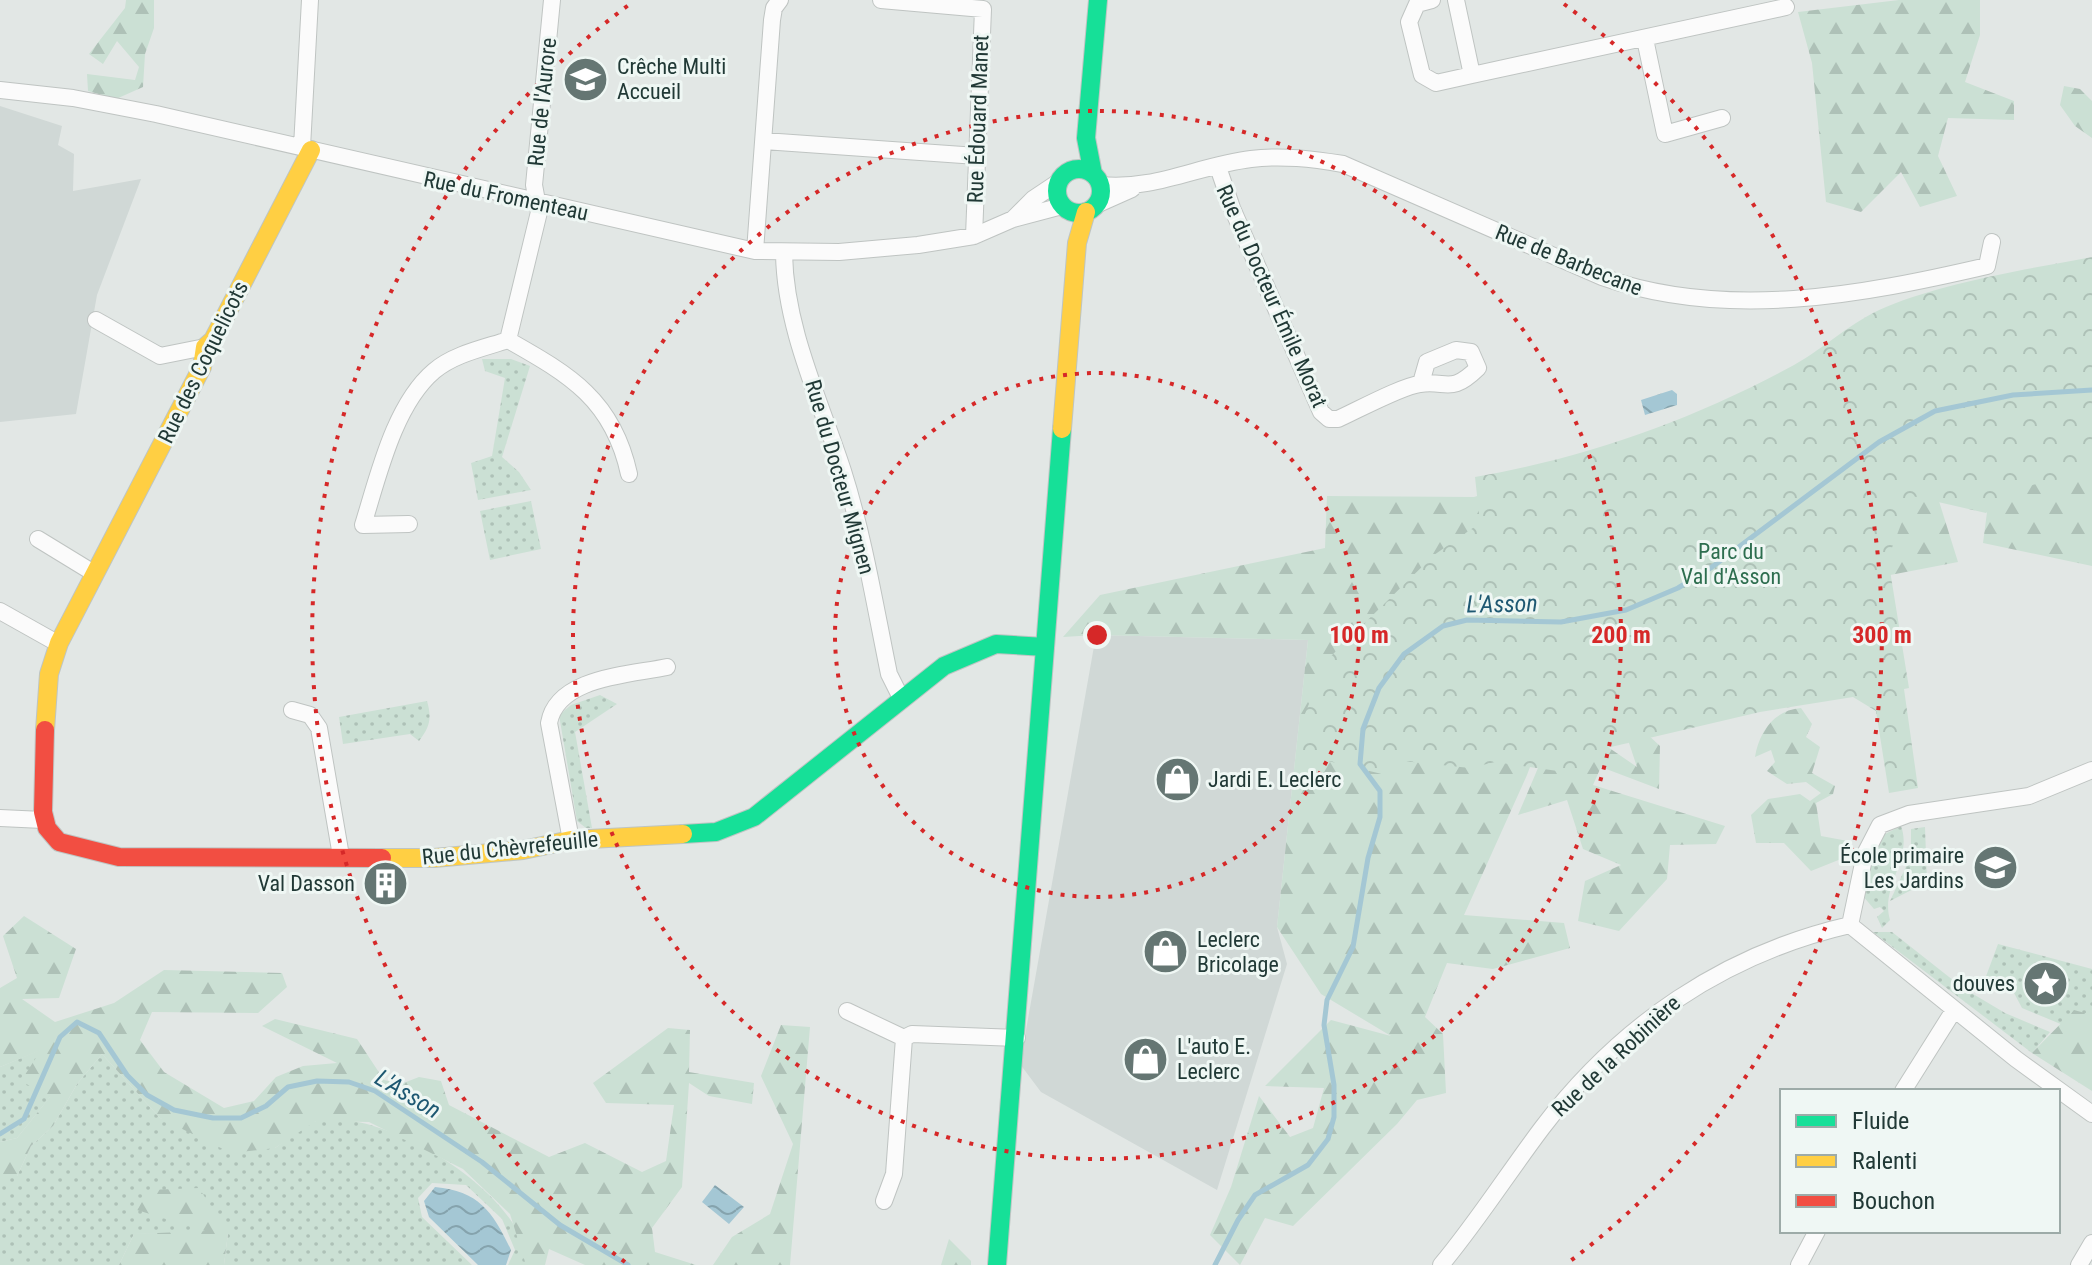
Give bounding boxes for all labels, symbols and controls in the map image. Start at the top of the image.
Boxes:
street label: Rue Édouard Manet [963,34,993,204]
street label: Rue de l'Aurore [523,36,561,168]
place label: Crêche Multi Accueil [617,54,726,104]
school or university icon: Crêche Multi Accueil [562,55,610,103]
street label: Rue du Fromenteau [421,166,591,226]
street label: Rue du Docteur Émile Morat [1212,181,1332,411]
street label: Rue de Barbecane [1492,219,1646,301]
street label: Rue des Coquelicots [153,277,253,447]
street label: Rue du Docteur Mignen [800,377,880,577]
park label: Parc du Val d'Asson [1681,539,1781,589]
water label: L'Asson [1466,589,1538,619]
centre of rings [1083,621,1111,649]
text: 100 m [1329,621,1389,649]
text: 200 m [1591,621,1651,649]
text: 300 m [1852,621,1912,649]
shop icon: Jardi E. Leclerc [1153,755,1201,803]
place label: Jardi E. Leclerc [1208,767,1341,792]
street label: Rue du Chèvrefeuille [421,826,599,870]
place label: École primaire Les Jardins [1840,843,1964,893]
school or university icon: École primaire Les Jardins [1971,844,2019,892]
building icon: Val Dasson [362,859,410,907]
place label: Val Dasson [258,871,355,896]
place label: Leclerc Bricolage [1197,927,1279,977]
shop icon: Leclerc Bricolage [1142,928,1190,976]
place icon: douves [2022,959,2070,1007]
place label: douves [1953,971,2015,996]
street label: Rue de la Robinière [1547,990,1685,1122]
place label: L'auto E. Leclerc [1177,1034,1251,1084]
shop icon: L'auto E. Leclerc [1122,1035,1170,1083]
water label: L'Asson [370,1064,446,1124]
legend [1780,1089,2060,1233]
text: Fluide [1852,1107,1909,1135]
text: Ralenti [1852,1147,1917,1175]
text: Bouchon [1852,1187,1935,1215]

